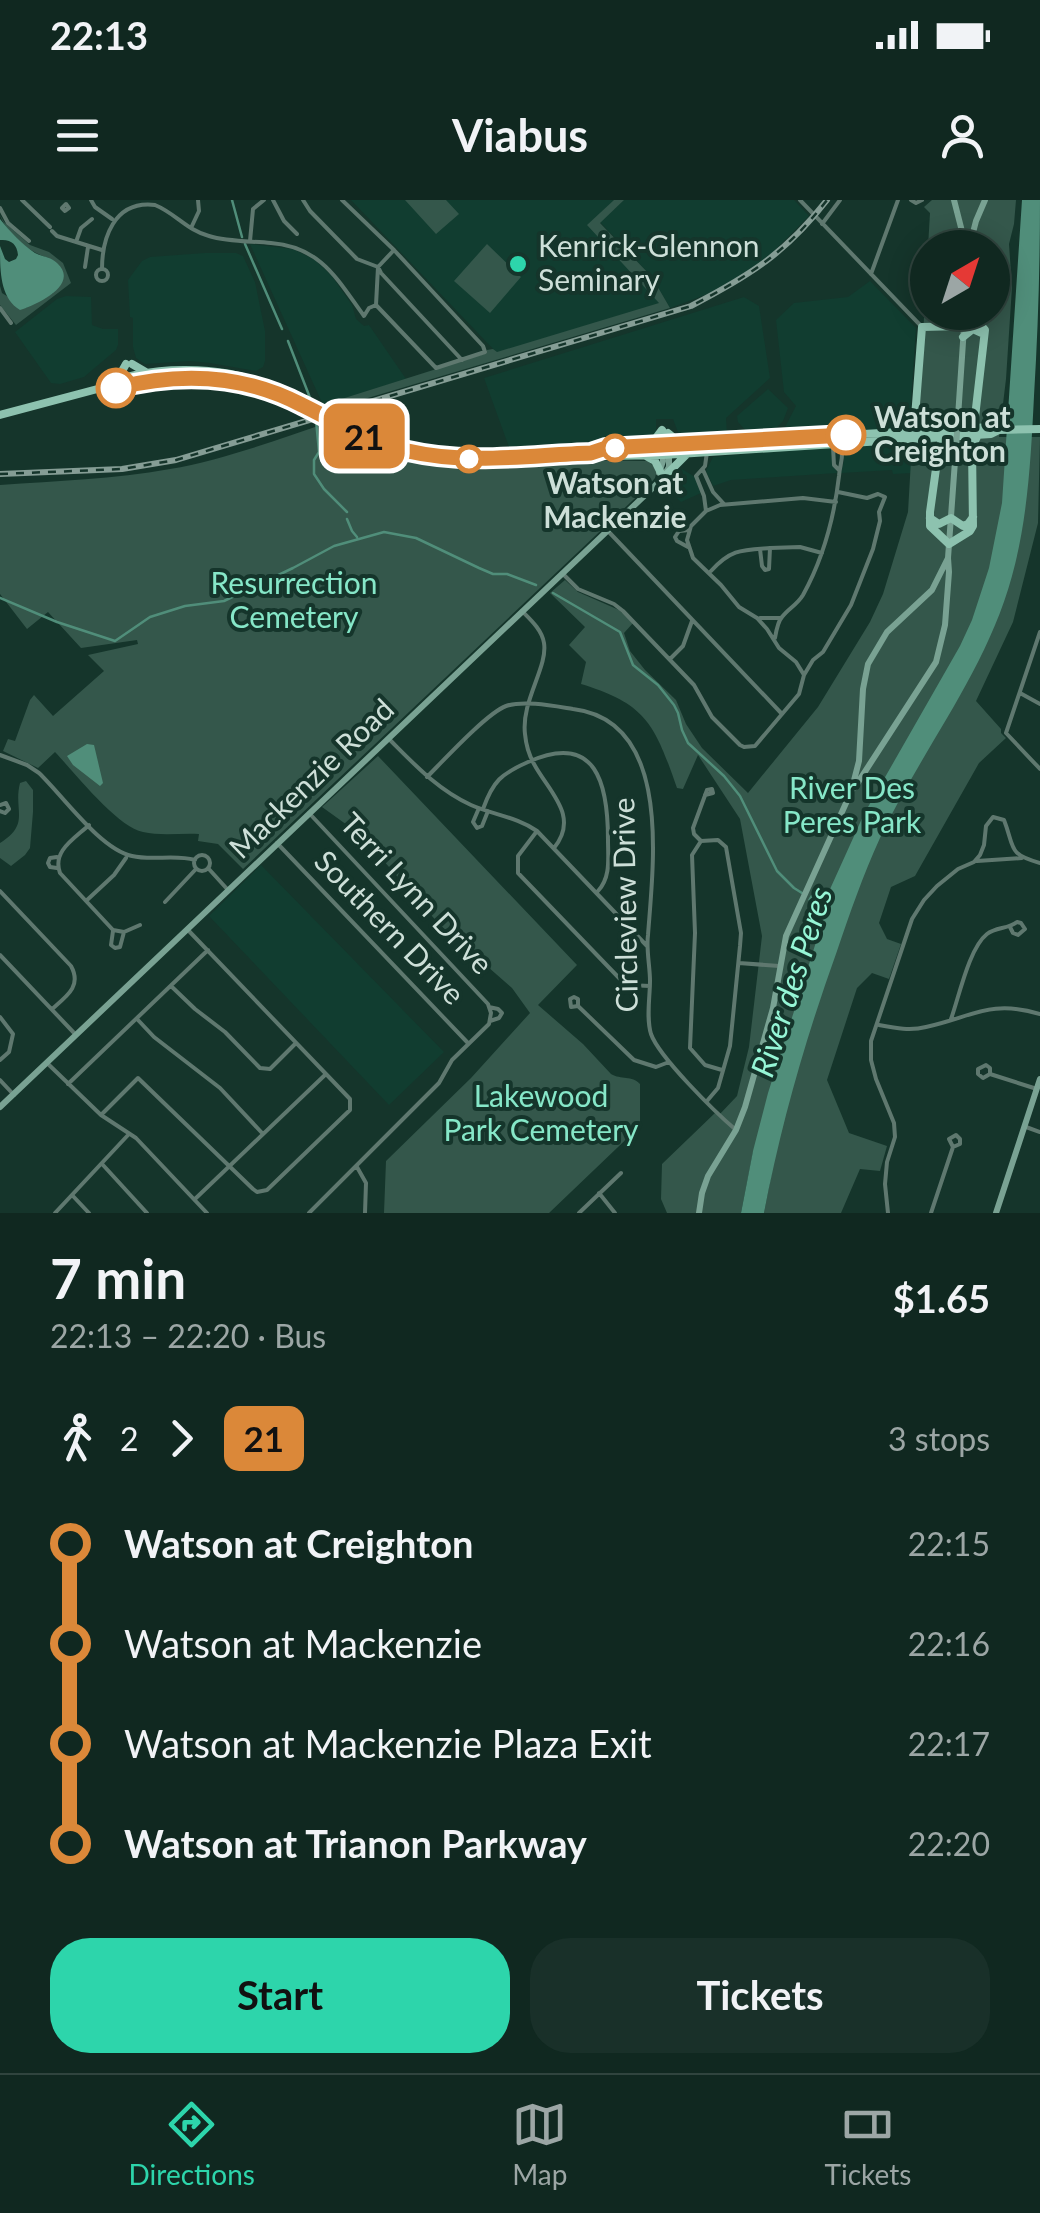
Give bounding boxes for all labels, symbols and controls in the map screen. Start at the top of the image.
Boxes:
text: 22:13 [50,12,148,58]
icon: menu [50,108,105,163]
text: Viabus [452,108,588,162]
icon: person [935,108,990,163]
place label: Kenrick-Glennon Seminary [538,227,759,297]
north arrow [910,230,1010,330]
map controls [910,230,1010,330]
marker: Kenrick-Glennon Seminary [507,253,529,275]
unlabelled marker [97,369,135,407]
place label: Watson at Creighton [874,398,1011,468]
line badge: 21 [319,404,409,468]
text: 21 [344,415,384,457]
marker: Watson at Creighton [827,416,865,454]
marker: Watson at Mackenzie [602,435,628,461]
unlabelled marker [456,446,482,472]
place label: Watson at Mackenzie [543,464,687,534]
park label: Resurrection Cemetery [211,564,378,634]
street label: Mackenzie Road [221,690,400,865]
park label: River Des Peres Park [783,769,922,839]
street label: Circleview Drive [604,797,644,1013]
street label: Terri Lynn Drive [334,805,501,981]
street label: Southern Drive [308,842,473,1011]
water label: River des Peres [742,881,840,1081]
park label: Lakewood Park Cemetery [443,1077,639,1147]
text: 7 min [50,1245,186,1311]
text: $1.65 [893,1275,990,1321]
text: 22:13 – 22:20 · Bus [50,1316,326,1355]
icon: walk [50,1411,105,1466]
icon: forward [154,1411,209,1466]
text: 21 [244,1417,284,1459]
text: 2 [120,1419,139,1458]
text: 3 stops [888,1419,990,1458]
text: Watson at Creighton [124,1520,473,1566]
text: 22:15 [908,1524,990,1563]
text: Watson at Mackenzie [124,1620,482,1666]
text: 22:16 [908,1624,990,1663]
text: Watson at Mackenzie Plaza Exit [124,1720,652,1766]
text: 22:17 [908,1724,990,1763]
text: Watson at Trianon Parkway [124,1820,587,1866]
text: 22:20 [908,1824,990,1863]
button: Start [50,1938,510,2053]
button: Tickets [530,1938,990,2053]
tab: Directions [129,2097,255,2191]
tab: Map [512,2097,567,2191]
tab: Tickets [825,2097,911,2191]

